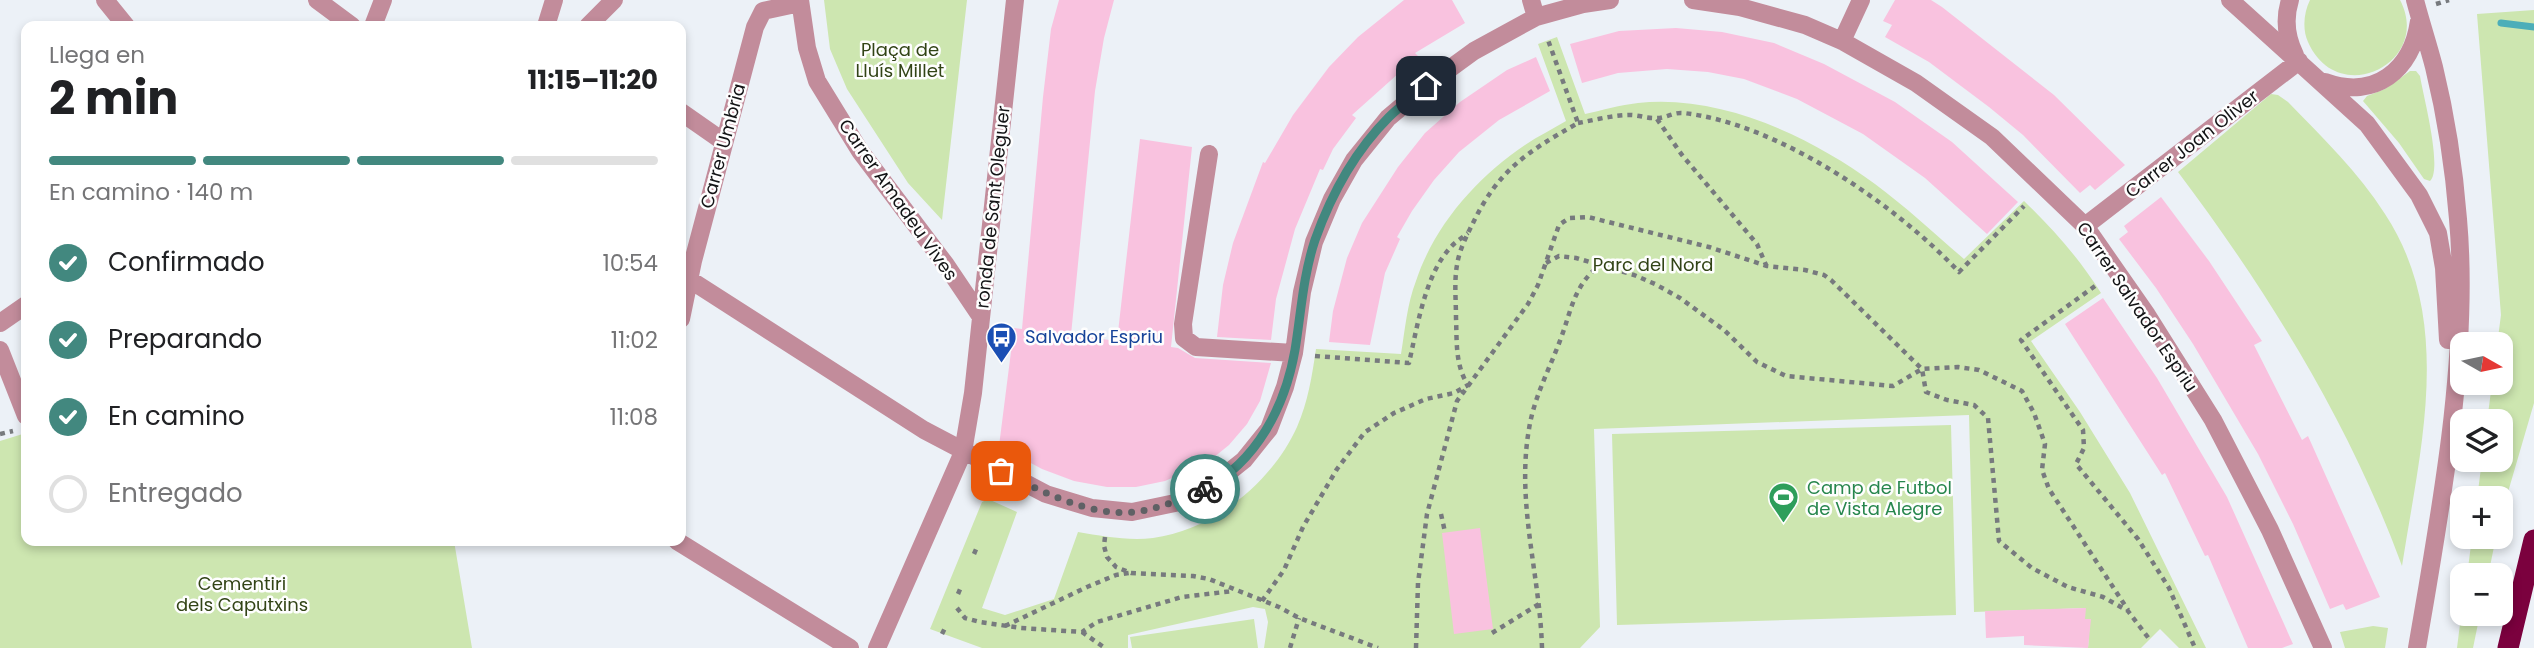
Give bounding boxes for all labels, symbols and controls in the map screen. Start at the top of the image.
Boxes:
park label: Plaça de Lluís Millet [856,37,944,83]
text: Llega en [49,39,145,71]
pin [1396,56,1456,116]
text: 11:15–11:20 [528,62,658,98]
text: 2 min [49,66,178,130]
icon: home [1407,67,1445,105]
street label: Carrer Umbria [694,81,751,211]
street label: Carrer Joan Oliver [2120,83,2264,204]
street label: ronda de Sant Oleguer [969,104,1016,310]
street label: Carrer Amadeu Vives [833,114,964,285]
text: En camino · 140 m [49,176,253,208]
street label: Carrer Salvador Espriu [2071,217,2204,397]
icon: check [49,244,87,282]
text: Confirmado [108,244,265,280]
text: 10:54 [602,247,658,279]
park label: Parc del Nord [1593,252,1713,277]
bus stop icon: Salvador Espriu [985,320,1019,364]
icon: check [49,321,87,359]
text: Preparando [108,321,262,357]
text: 11:02 [611,324,658,356]
place label: Salvador Espriu [1025,324,1163,349]
north arrow [2450,332,2513,396]
map controls [2450,332,2513,626]
icon: check [49,398,87,436]
text: En camino [108,398,245,434]
text: 11:08 [609,401,658,433]
button: layers [2450,409,2513,472]
pin [971,441,1031,501]
icon: bag [982,452,1020,490]
courier [1170,454,1240,524]
icon: bike [1186,470,1224,508]
text: Entregado [108,475,243,511]
place label: Camp de Futbol de Vista Alegre [1807,475,1952,521]
sports icon: Camp de Futbol de Vista Alegre [1767,481,1801,525]
button: + [2450,486,2513,549]
button: − [2450,563,2513,626]
park label: Cementiri dels Caputxins [176,571,308,617]

